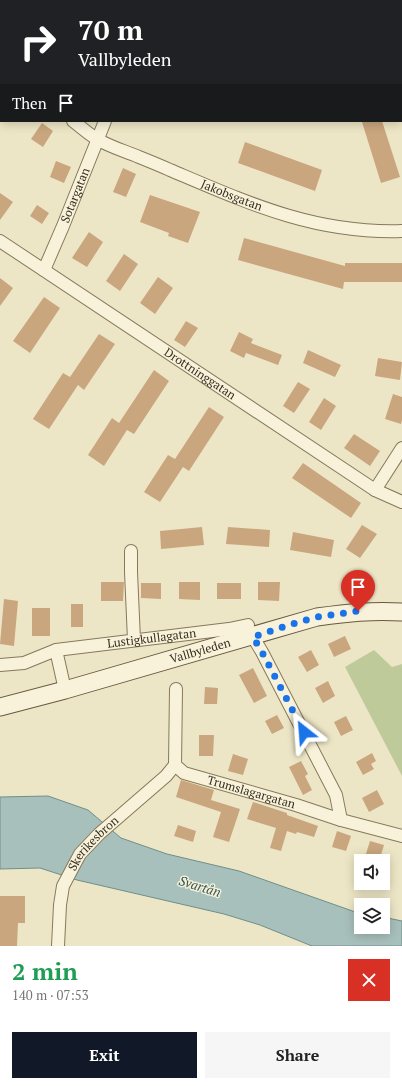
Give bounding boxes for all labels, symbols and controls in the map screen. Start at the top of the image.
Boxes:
text: 70 m [78,11,143,48]
icon: right [12,16,64,68]
text: Vallbyleden [78,47,172,71]
icon: arrive [55,92,77,114]
text: Then [12,93,47,113]
street label: Sotargatan [57,165,93,225]
street label: Jakobsgatan [199,176,264,214]
street label: Drottninggatan [162,344,239,402]
pin [341,570,375,611]
icon: arrive [347,576,369,598]
street label: Lustigkullagatan [106,625,197,651]
street label: Vallbyleden [168,634,232,666]
position arrow [283,711,325,753]
street label: Trumslagargatan [206,772,297,811]
street label: Skerikesbron [64,813,121,873]
map controls [354,854,390,934]
button: sound [354,854,390,890]
water label: Svartån [177,871,223,901]
button: layers [354,898,390,934]
text: 2 min [12,955,78,987]
button: close [348,959,390,1001]
text: 140 m · 07:53 [12,986,89,1004]
button: Exit [12,1032,197,1078]
button: Share [205,1032,390,1078]

